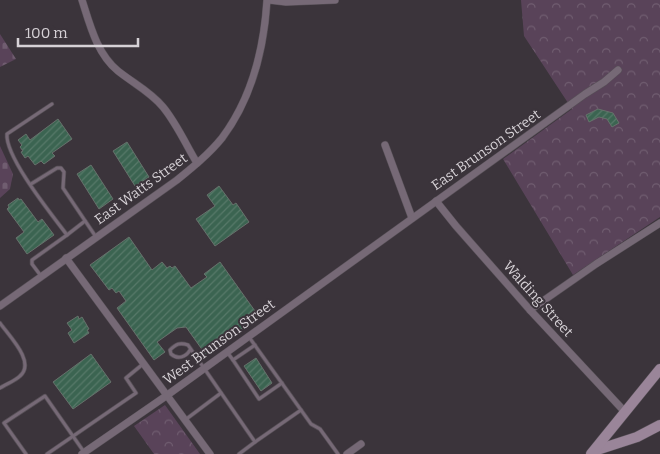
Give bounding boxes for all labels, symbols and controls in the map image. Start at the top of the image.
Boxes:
scale bar [18,15,138,47]
text: 100 m [25,24,68,42]
street label: East Brunson Street [428,106,544,194]
street label: East Watts Street [91,150,191,228]
street label: Walding Street [499,258,577,340]
street label: West Brunson Street [160,296,278,388]

